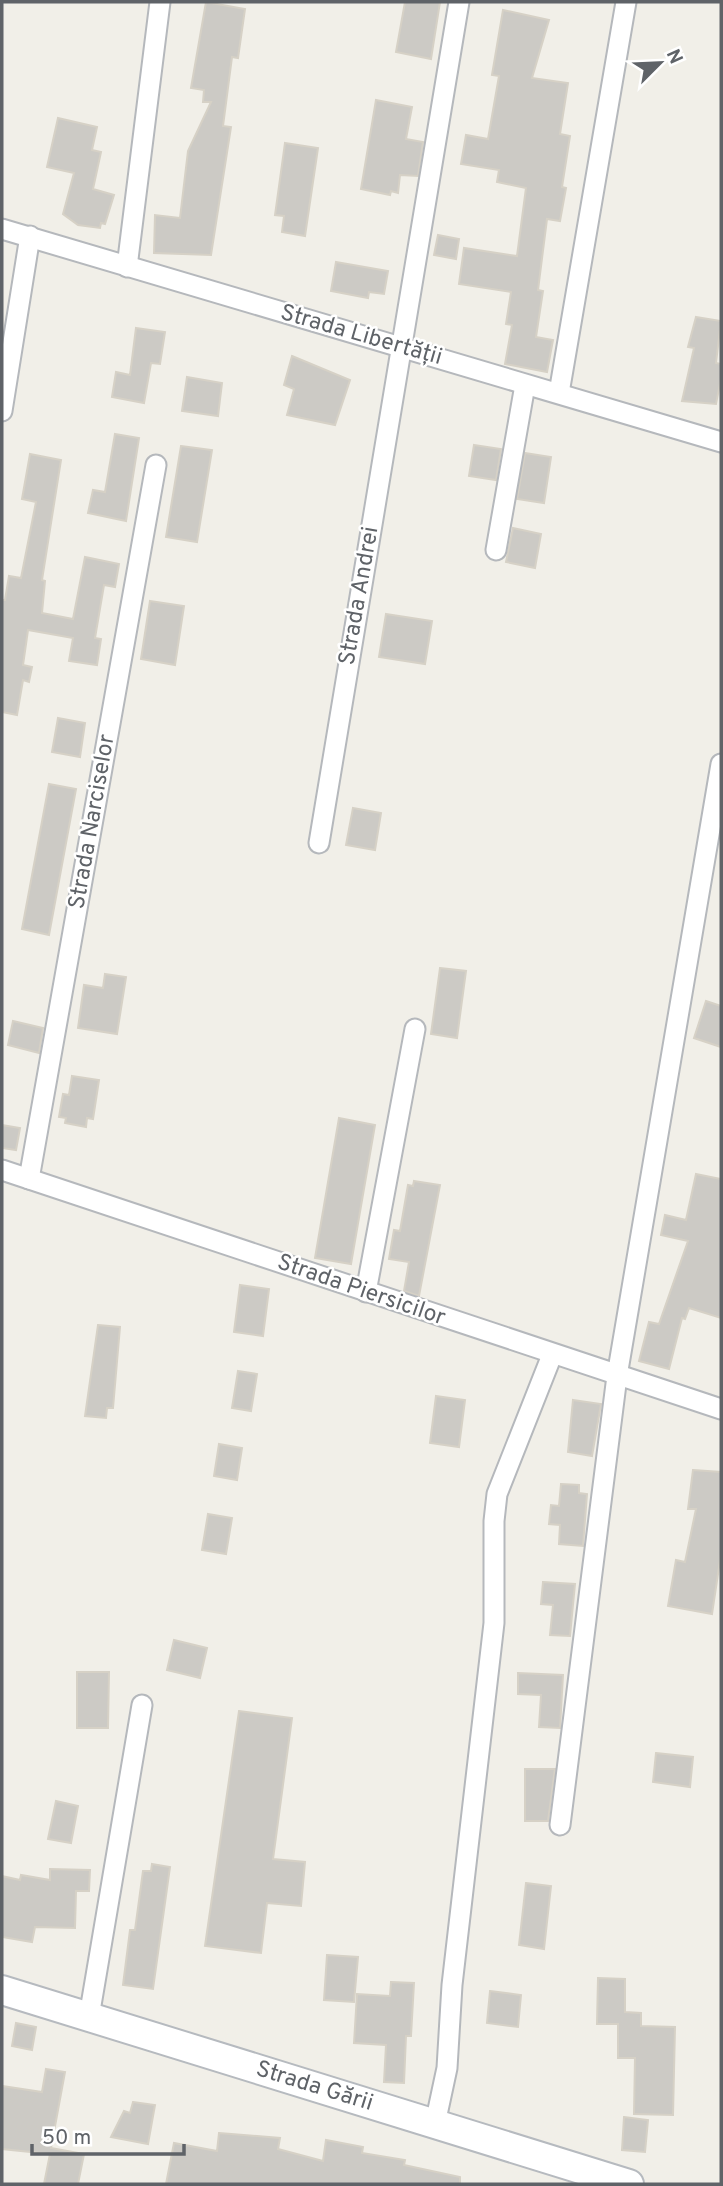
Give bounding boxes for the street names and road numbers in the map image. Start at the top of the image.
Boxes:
street label: Strada Libertății [277,299,445,373]
street label: Strada Andrei [334,524,386,668]
street label: Strada Narciselor [63,732,123,912]
street label: Strada Piersicilor [273,1249,449,1333]
street label: Strada Gării [252,2055,377,2118]

